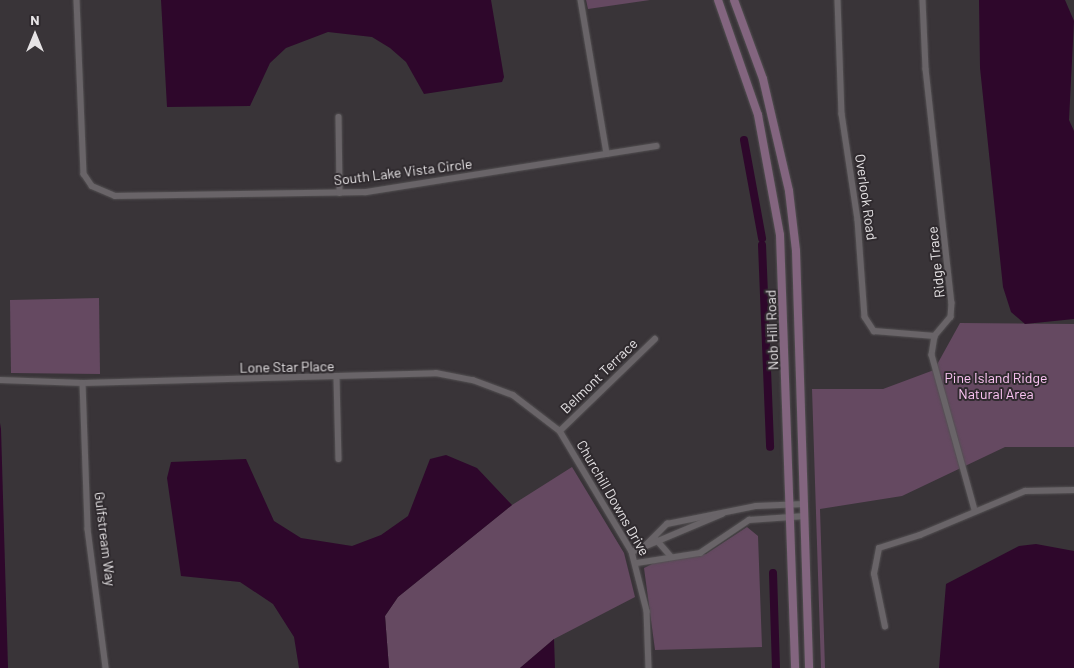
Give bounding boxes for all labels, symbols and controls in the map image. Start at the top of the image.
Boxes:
north arrow [10,10,60,60]
text: N [30,11,40,28]
street label: Overlook Road [852,153,880,241]
street label: South Lake Vista Circle [333,155,473,189]
street label: Ridge Trace [924,225,948,299]
street label: Nob Hill Road [762,290,782,370]
street label: Belmont Terrace [557,335,641,417]
street label: Lone Star Place [239,358,335,376]
park label: Pine Island Ridge Natural Area [945,370,1047,402]
street label: Churchill Downs Drive [573,437,653,559]
street label: Gulfstream Way [91,491,119,587]

